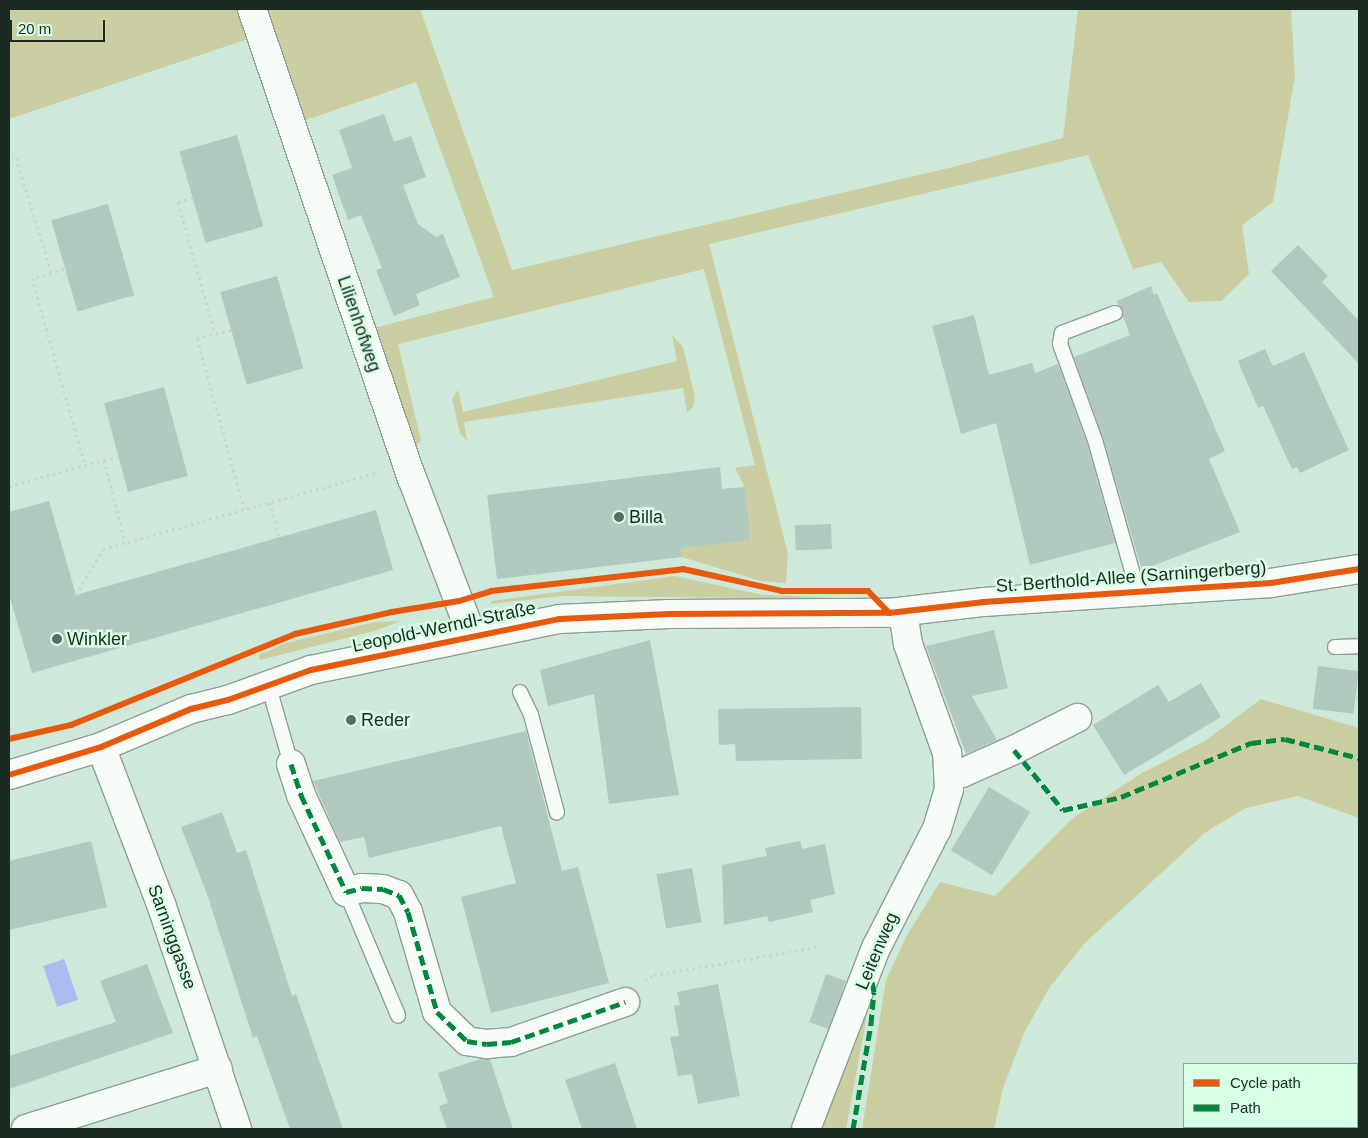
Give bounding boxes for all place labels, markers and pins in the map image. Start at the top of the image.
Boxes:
place label: Billa [629,506,663,528]
marker: Billa [613,511,625,523]
place label: Winkler [67,628,127,650]
marker: Winkler [51,633,63,645]
place label: Reder [361,709,410,731]
marker: Reder [345,714,357,726]

